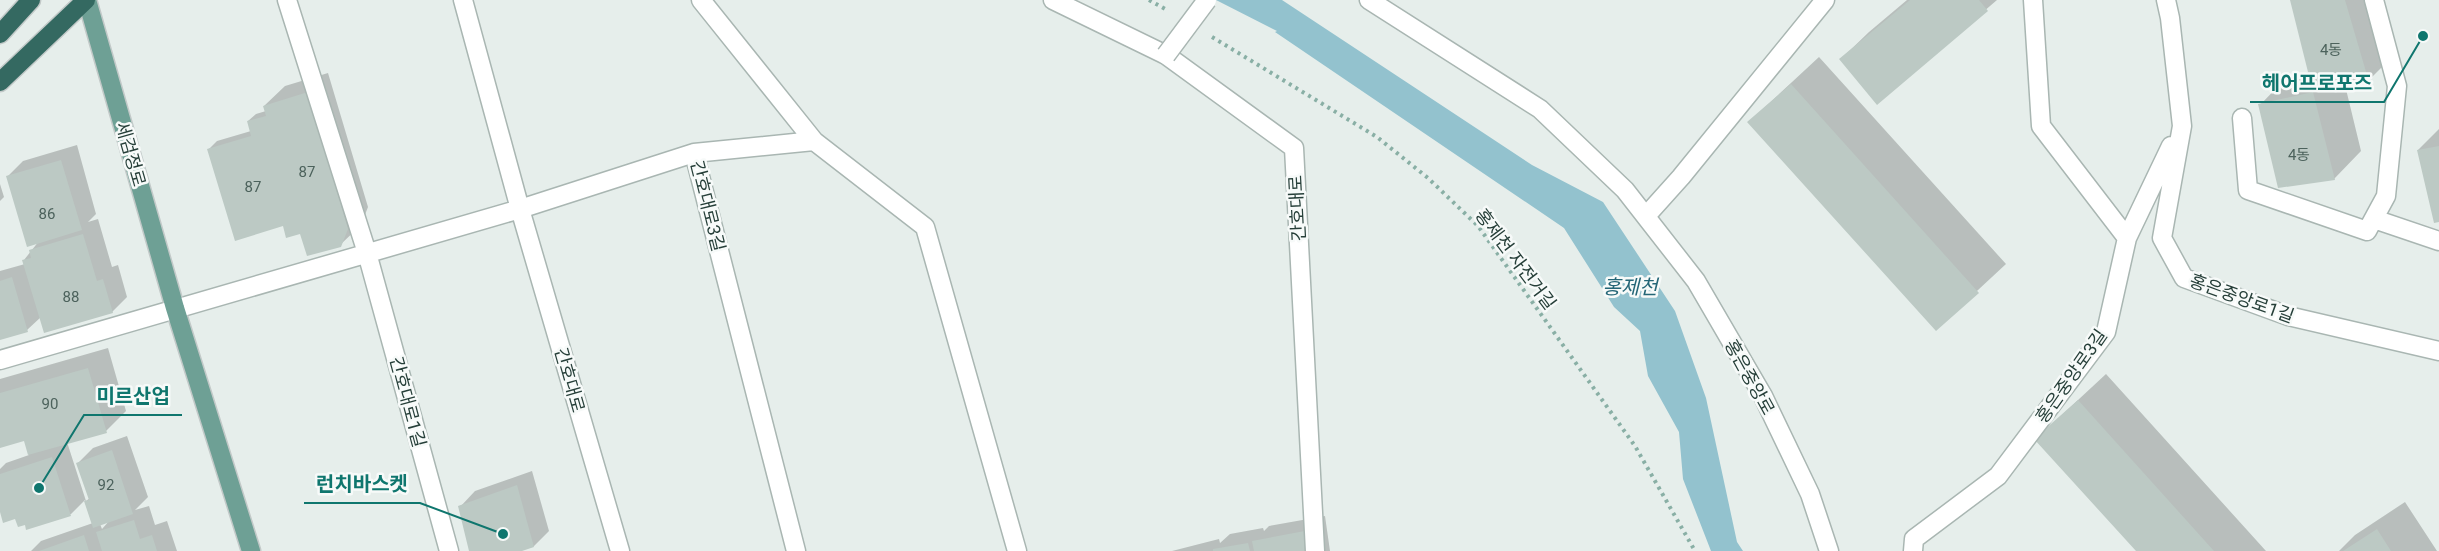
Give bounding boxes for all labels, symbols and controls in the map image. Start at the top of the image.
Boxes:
house number: 4동 [2320,41,2342,59]
callout: 헤어프로포즈 [2250,64,2384,102]
text: 헤어프로포즈 [2262,71,2372,95]
street label: 세검정로 [112,119,150,189]
house number: 4동 [2288,146,2310,164]
street label: 간호대로3길 [687,158,729,254]
house number: 87 [299,163,315,181]
street label: 간호대로 [1285,174,1309,242]
house number: 87 [245,178,261,196]
house number: 86 [39,205,55,223]
street label: 홍제천 자전거길 [1471,205,1561,313]
street label: 홍은중앙로1길 [2187,269,2297,327]
water label: 홍제천 [1602,275,1660,299]
house number: 88 [63,288,79,306]
street label: 홍은중앙로3길 [2031,325,2111,427]
street label: 홍은중앙로 [1721,336,1779,418]
street label: 간호대로 [551,345,589,415]
street label: 간호대로1길 [386,354,430,450]
callout: 미르산업 [84,377,182,415]
text: 미르산업 [96,384,170,408]
house number: 90 [42,395,58,413]
callout: 런치바스켓 [304,465,420,503]
text: 런치바스켓 [316,472,408,496]
house number: 92 [98,476,114,494]

